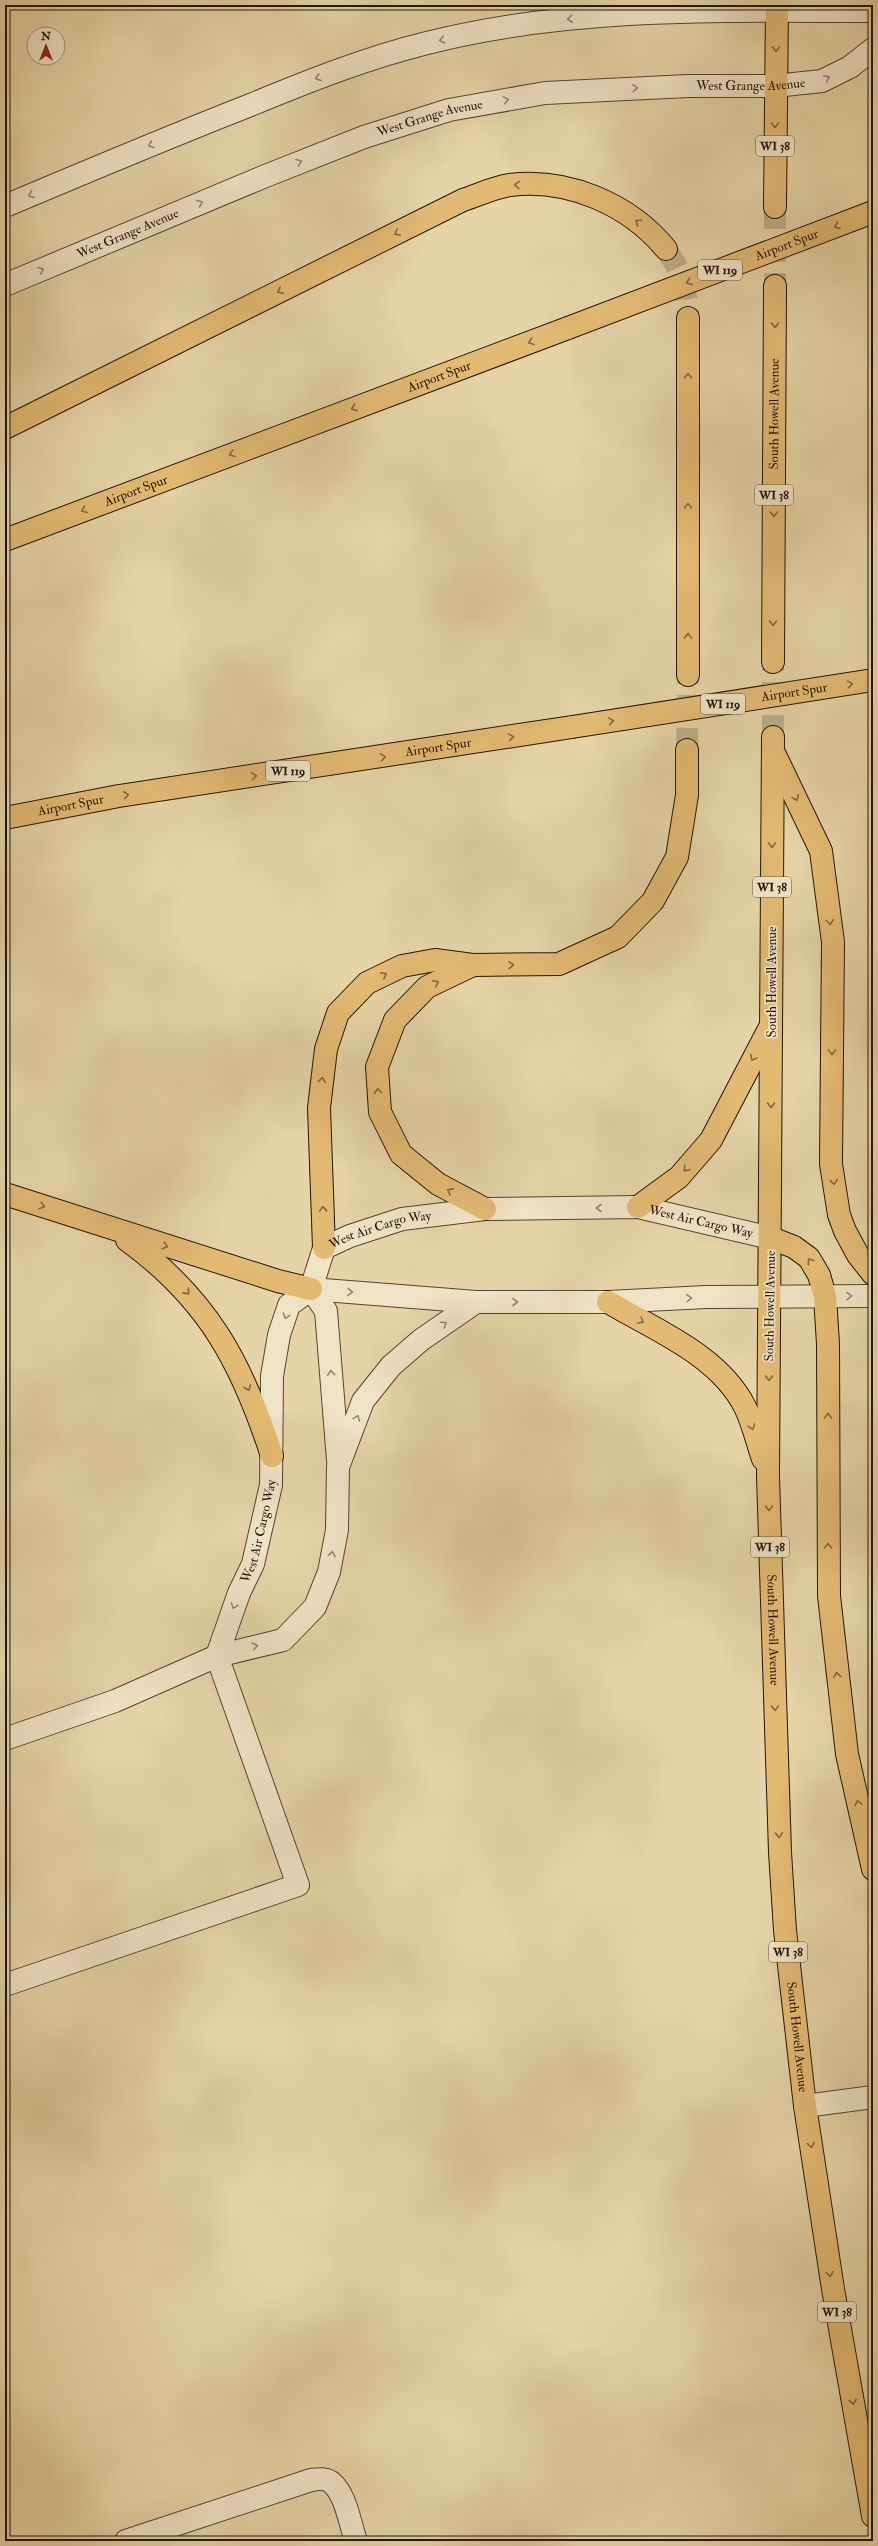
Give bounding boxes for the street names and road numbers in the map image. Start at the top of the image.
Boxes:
street label: West Grange Avenue [695,75,807,94]
street label: West Grange Avenue [374,96,484,141]
road number: WI 38 [756,136,794,156]
street label: West Grange Avenue [73,205,182,262]
street label: Airport Spur [752,225,821,264]
road number: WI 119 [698,260,742,280]
street label: Airport Spur [404,357,473,396]
street label: South Howell Avenue [766,358,783,470]
street label: Airport Spur [101,471,170,510]
road number: WI 38 [755,485,793,505]
street label: Airport Spur [759,679,829,705]
road number: WI 119 [701,694,745,714]
street label: Airport Spur [403,734,472,760]
road number: WI 119 [266,761,310,781]
street label: Airport Spur [36,791,105,820]
road number: WI 38 [753,877,791,897]
street label: South Howell Avenue [764,926,780,1038]
street label: West Air Cargo Way [646,1202,755,1243]
street label: West Air Cargo Way [326,1208,433,1253]
street label: South Howell Avenue [761,1250,779,1362]
street label: West Air Cargo Way [237,1479,280,1586]
road number: WI 38 [751,1537,789,1557]
street label: South Howell Avenue [763,1574,783,1686]
road number: WI 38 [769,1942,807,1962]
street label: South Howell Avenue [783,1981,811,2094]
road number: WI 38 [818,2302,856,2322]

